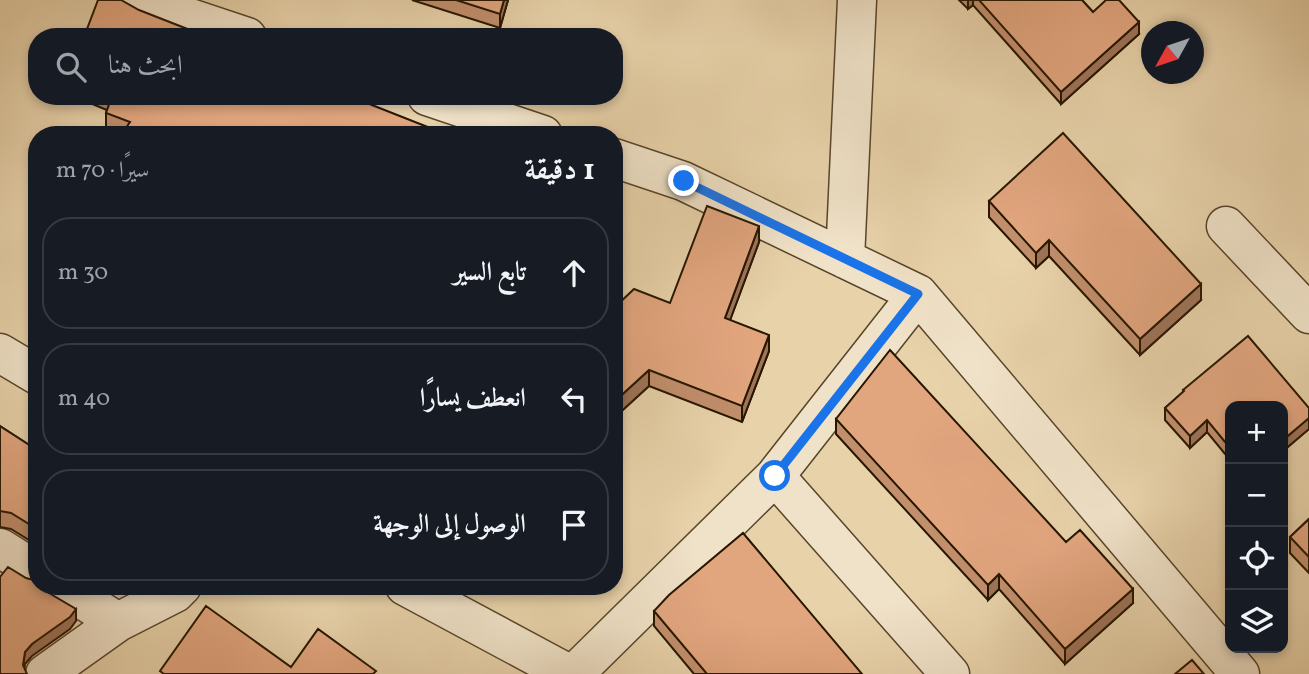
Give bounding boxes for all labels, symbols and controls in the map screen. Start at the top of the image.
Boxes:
north arrow [1141,21,1204,84]
search box [28,28,623,105]
icon: search [52,48,90,86]
text: ابحث هنا [108,48,183,84]
text: 1 دقيقة [525,150,595,192]
text: سيرًا · 70 m [56,155,149,187]
route end [668,165,699,196]
icon: ahead [555,254,593,292]
text: تابع السير [453,255,526,291]
text: 30 m [58,257,108,289]
icon: left [555,380,593,418]
text: انعطف يسارًا [420,381,526,417]
text: 40 m [58,383,110,415]
map controls [1225,401,1288,653]
button: + [1225,401,1288,464]
route start [759,460,790,491]
button: − [1225,464,1288,527]
icon: arrive [555,506,593,544]
text: الوصول إلى الوجهة [373,507,526,543]
button: locate [1225,527,1288,590]
button: layers [1225,590,1288,653]

